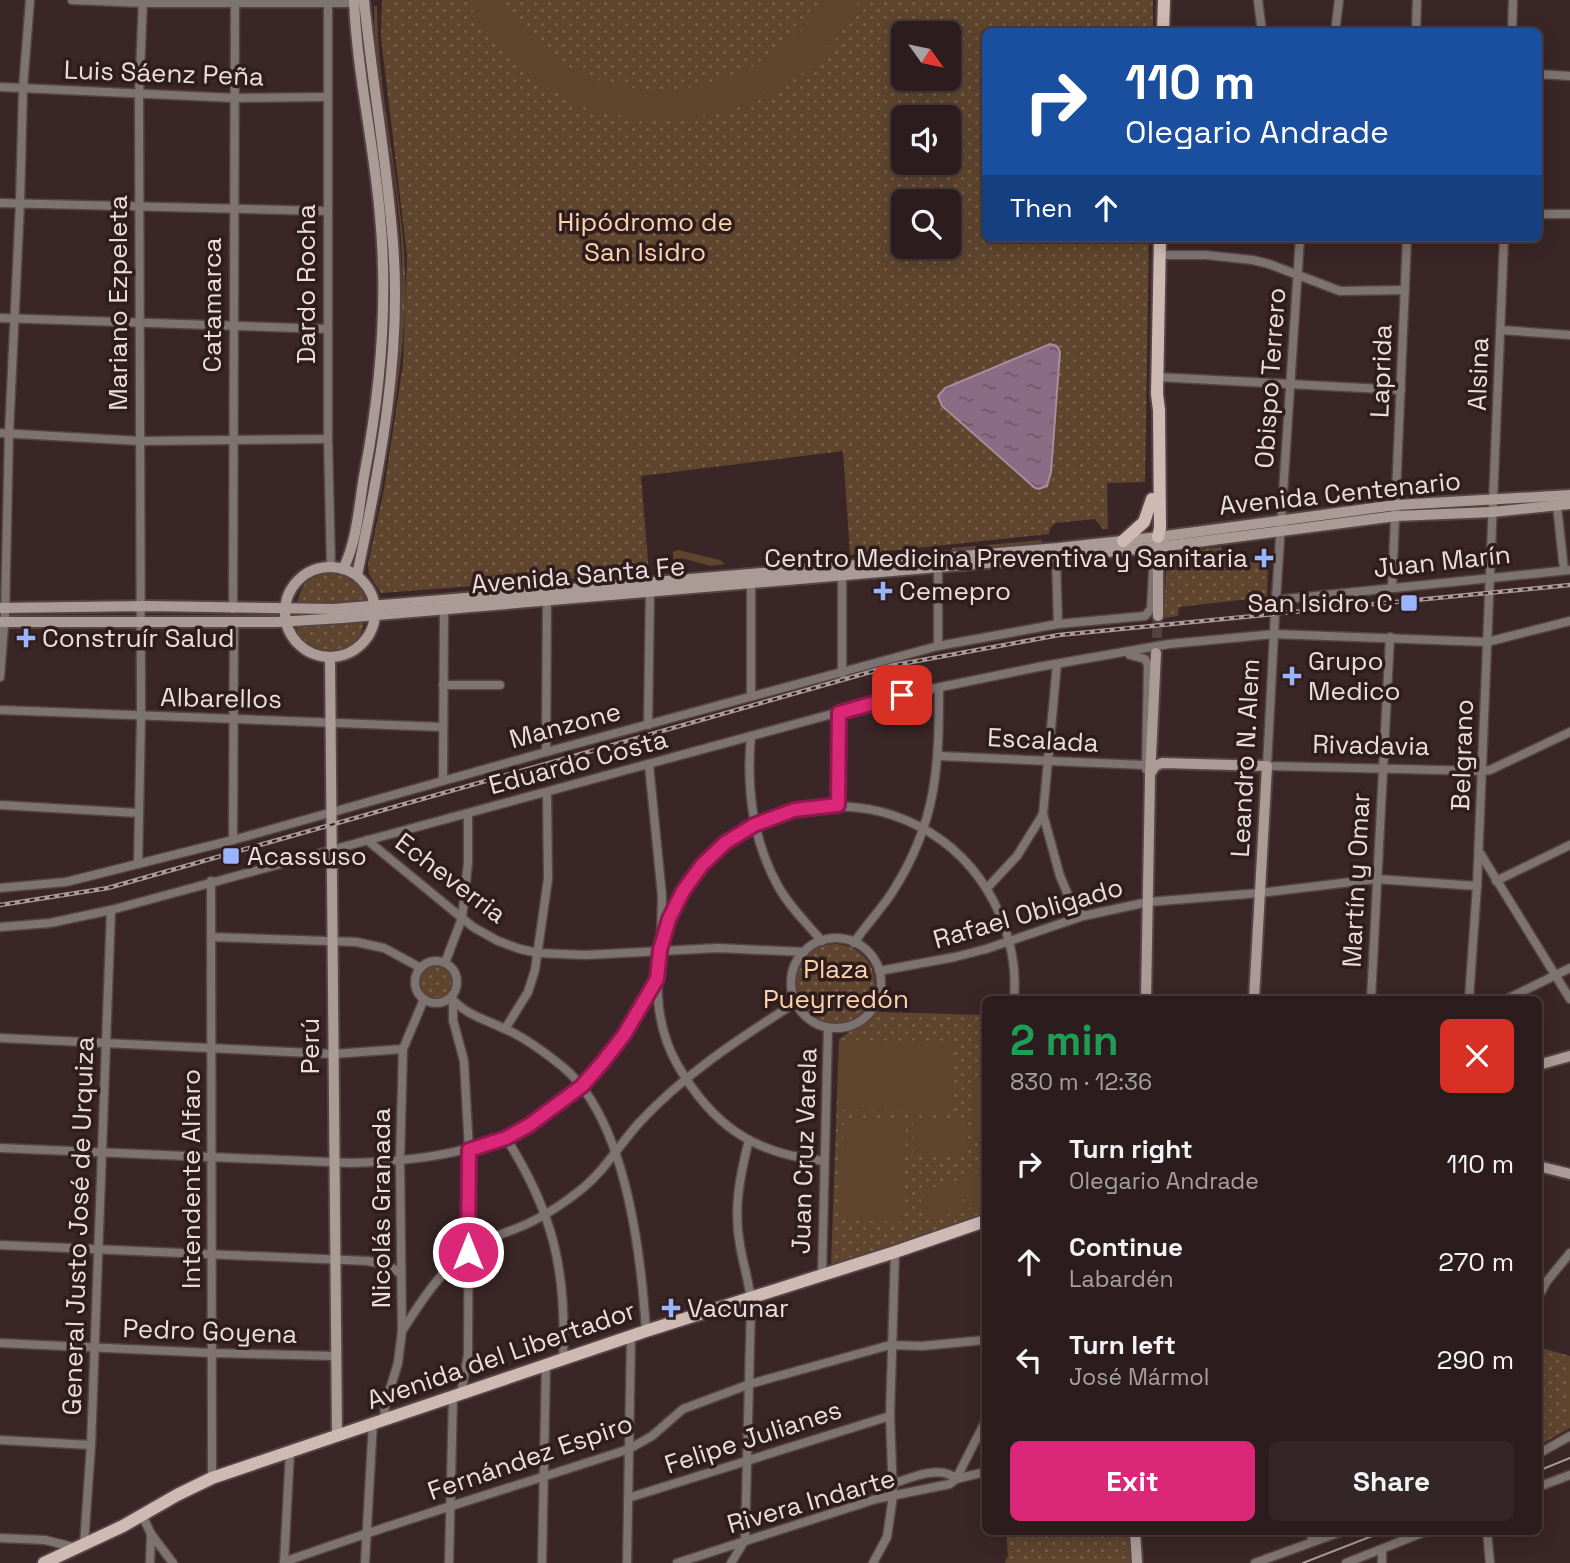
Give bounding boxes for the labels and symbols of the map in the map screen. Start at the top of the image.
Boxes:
north arrow [891,21,961,91]
street label: Luis Sáenz Peña [63,53,265,93]
street label: Mariano Ezpeleta [101,195,135,411]
street label: Dardo Rocha [289,204,323,364]
park label: Hipódromo de San Isidro [557,205,733,269]
street label: Catamarca [195,238,229,372]
street label: Obispo Terrero [1247,287,1293,469]
street label: Laprida [1362,324,1400,418]
street label: Alsina [1460,337,1496,411]
street label: Avenida Centenario [1217,463,1463,523]
street label: Juan Marín [1372,537,1512,585]
place label: Centro Medicina Preventiva y Sanitaria [764,541,1248,575]
marker: Centro Medicina Preventiva y Sanitaria [1254,548,1274,568]
street label: Avenida Santa Fe [470,549,686,601]
place label: Cemepro [899,574,1011,608]
marker: Cemepro [873,581,893,601]
place label: San Isidro C [1248,586,1393,620]
marker: San Isidro C [1399,593,1419,613]
place label: Construír Salud [42,621,235,655]
marker: Construír Salud [16,628,36,648]
place label: Grupo Medico [1308,644,1401,708]
street label: Leandro N. Alem [1223,658,1267,858]
pin [872,665,932,725]
marker: Grupo Medico [1282,666,1302,686]
street label: Albarellos [160,680,282,716]
street label: Manzone [506,694,624,756]
street label: Belgrano [1443,698,1481,812]
street label: Escalada [986,720,1100,760]
street label: Eduardo Costa [485,722,671,802]
street label: Rivadavia [1312,727,1430,763]
street label: Martín y Omar [1334,792,1378,968]
street label: Echeverria [389,825,513,931]
place label: Acassuso [247,839,367,873]
marker: Acassuso [221,846,241,866]
street label: Rafael Obligado [929,870,1127,956]
park label: Plaza Pueyrredón [763,952,909,1016]
street label: Perú [293,1018,327,1074]
street label: General Justo José de Urquiza [54,1036,102,1416]
street label: Juan Cruz Varela [783,1047,825,1255]
street label: Intendente Alfaro [174,1069,208,1289]
street label: Nicolás Granada [364,1108,398,1308]
position arrow [431,1215,505,1289]
place label: Vacunar [687,1291,789,1325]
street label: Avenida del Libertador [362,1293,640,1417]
marker: Vacunar [661,1298,681,1318]
street label: Pedro Goyena [122,1311,298,1351]
street label: Felipe Julianes [660,1392,846,1482]
street label: Fernández Espiro [423,1406,637,1508]
street label: Rivera Indarte [723,1461,899,1541]

